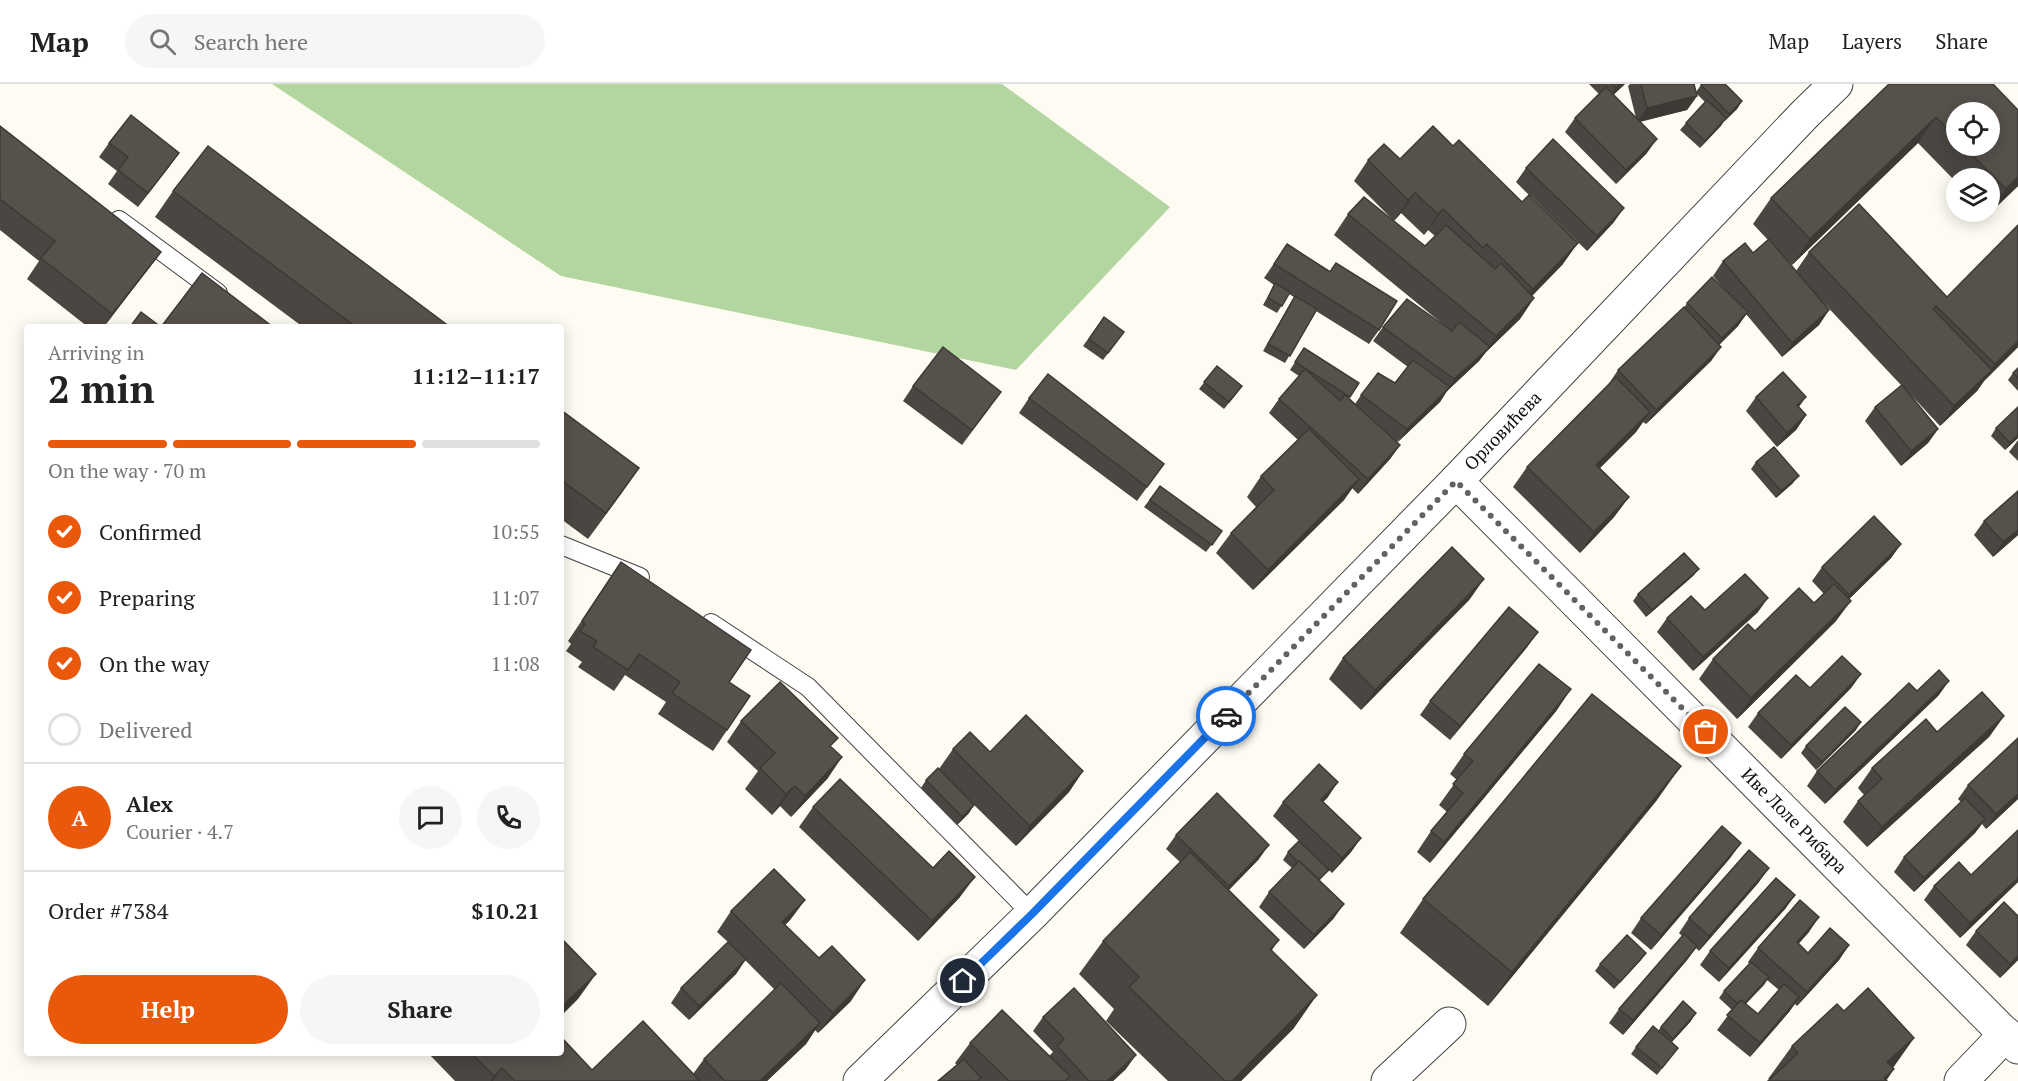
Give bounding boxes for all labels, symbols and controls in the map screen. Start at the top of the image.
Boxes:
search box [125,14,545,68]
text: Map [30,23,89,60]
icon: search [146,25,179,58]
text: Search here [194,27,308,56]
text: Map [1768,27,1809,55]
text: Layers [1842,27,1902,55]
text: Share [1935,27,1988,55]
map controls [1946,102,2000,222]
button: locate [1946,102,2000,156]
button: layers [1946,168,2000,222]
text: Arriving in [48,339,144,366]
text: 11:12–11:17 [412,361,540,390]
text: 2 min [48,362,155,414]
street label: Орловићева [1458,385,1546,475]
text: On the way · 70 m [48,457,206,484]
icon: check [48,515,81,548]
text: Confirmed [99,517,202,546]
text: 10:55 [491,518,540,545]
icon: check [48,581,81,614]
text: Preparing [99,583,195,612]
text: 11:07 [491,584,540,611]
icon: check [48,647,81,680]
text: On the way [99,649,209,678]
text: 11:08 [491,650,540,677]
courier [1196,686,1256,746]
icon: car [1210,700,1243,733]
pin [1680,706,1731,757]
text: Delivered [99,715,192,744]
icon: bag [1689,715,1722,748]
street label: Иве Лоле Рибара [1737,762,1853,878]
button: chat [399,786,462,849]
button: phone [477,786,540,849]
text: Alex [126,789,173,818]
text: A [71,803,88,832]
text: Courier · 4.7 [126,818,234,845]
text: Order #7384 [48,896,168,925]
text: $10.21 [471,896,540,925]
pin [937,955,988,1006]
icon: home [946,964,979,997]
button: Help [48,975,288,1044]
button: Share [300,975,540,1044]

